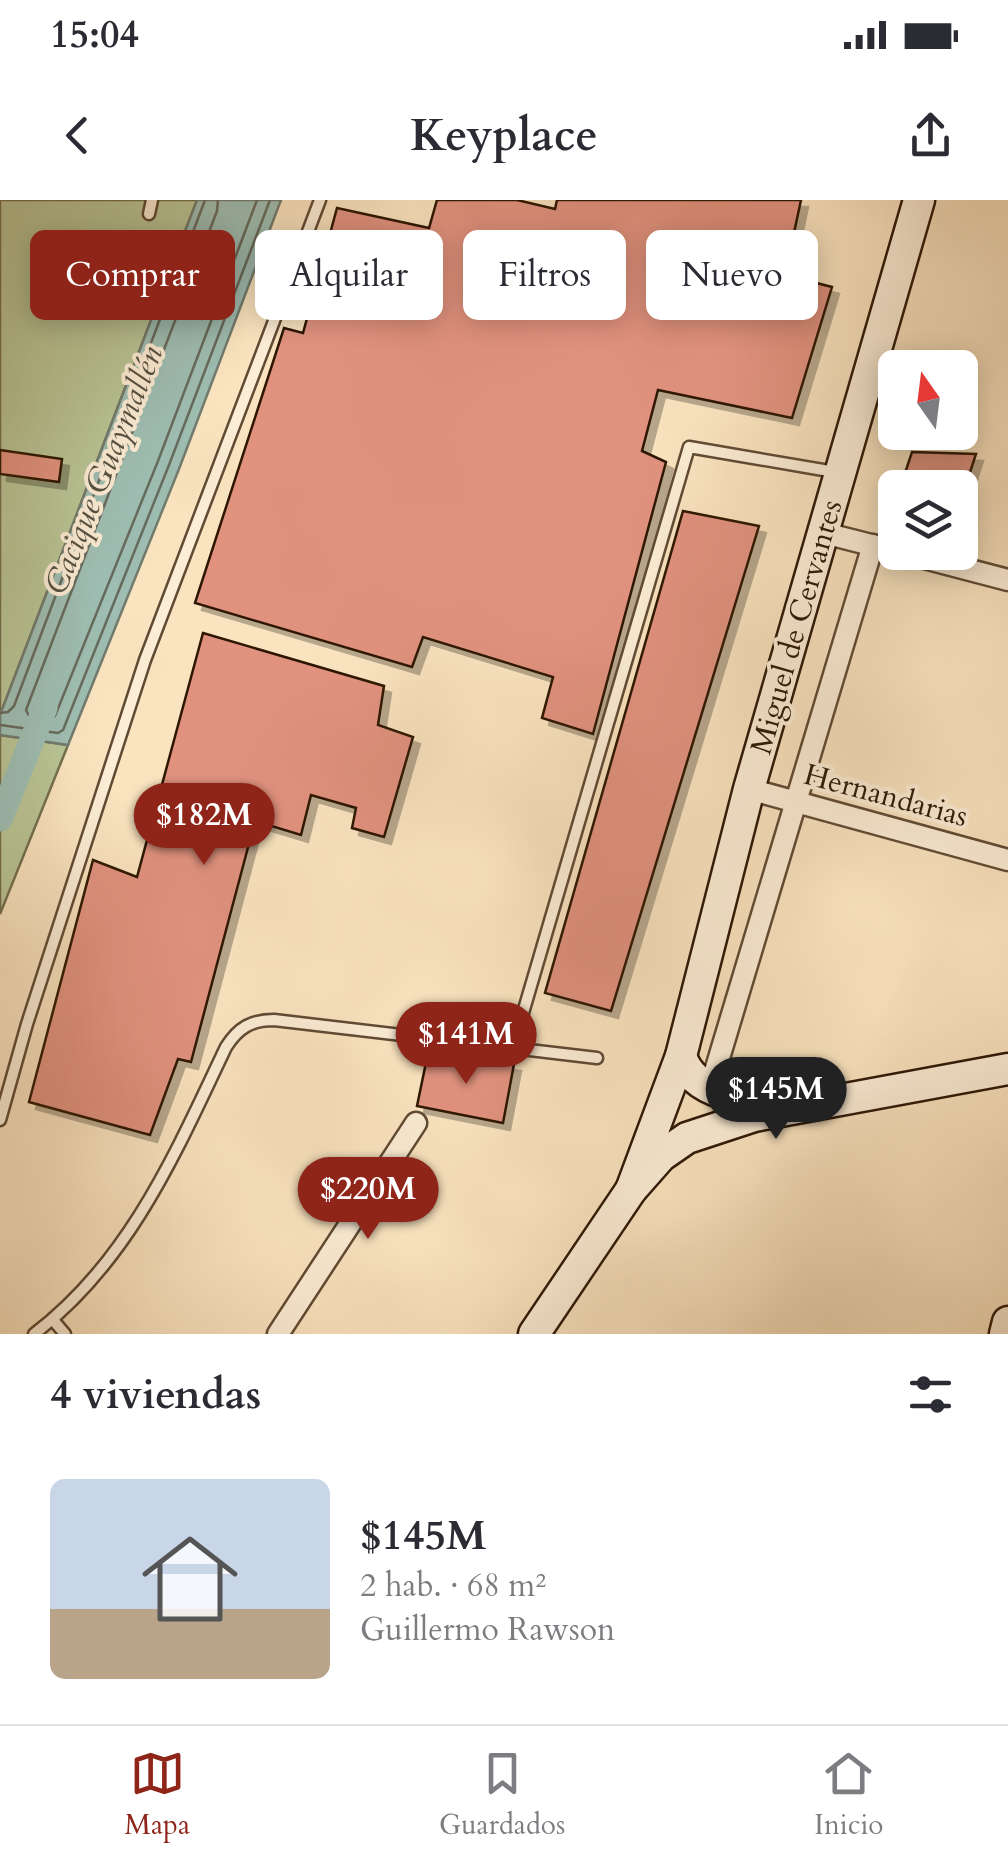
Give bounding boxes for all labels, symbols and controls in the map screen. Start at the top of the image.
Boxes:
text: 15:04 [50,9,139,61]
text: Keyplace [410,105,598,166]
icon: back [50,108,105,163]
icon: share [903,108,958,163]
chip: Comprar [30,230,235,320]
chip: Alquilar [255,230,443,320]
chip: Filtros [463,230,626,320]
chip: Nuevo [646,230,818,320]
water label: Cacique Guaymallén [34,339,174,601]
north arrow [878,350,978,450]
map controls [878,350,978,570]
button: layers [878,470,978,570]
street label: Miguel de Cervantes [741,495,852,759]
street label: Hernandarias [799,754,972,837]
pin: $182M [134,783,274,868]
text: $182M [156,793,252,837]
pin: $141M [396,1002,536,1087]
text: $141M [418,1012,514,1056]
pin: $145M [706,1057,846,1142]
text: $145M [728,1067,824,1111]
pin: $220M [298,1157,438,1242]
text: $220M [320,1167,416,1211]
text: 4 viviendas [50,1366,261,1423]
icon: filters [903,1367,958,1422]
text: $145M [360,1507,487,1564]
icon: home [130,1519,250,1639]
text: 2 hab. · 68 m² [360,1564,546,1608]
text: Guillermo Rawson [360,1608,615,1652]
tab: Mapa [125,1746,190,1844]
tab: Guardados [439,1746,565,1844]
tab: Inicio [814,1746,883,1844]

